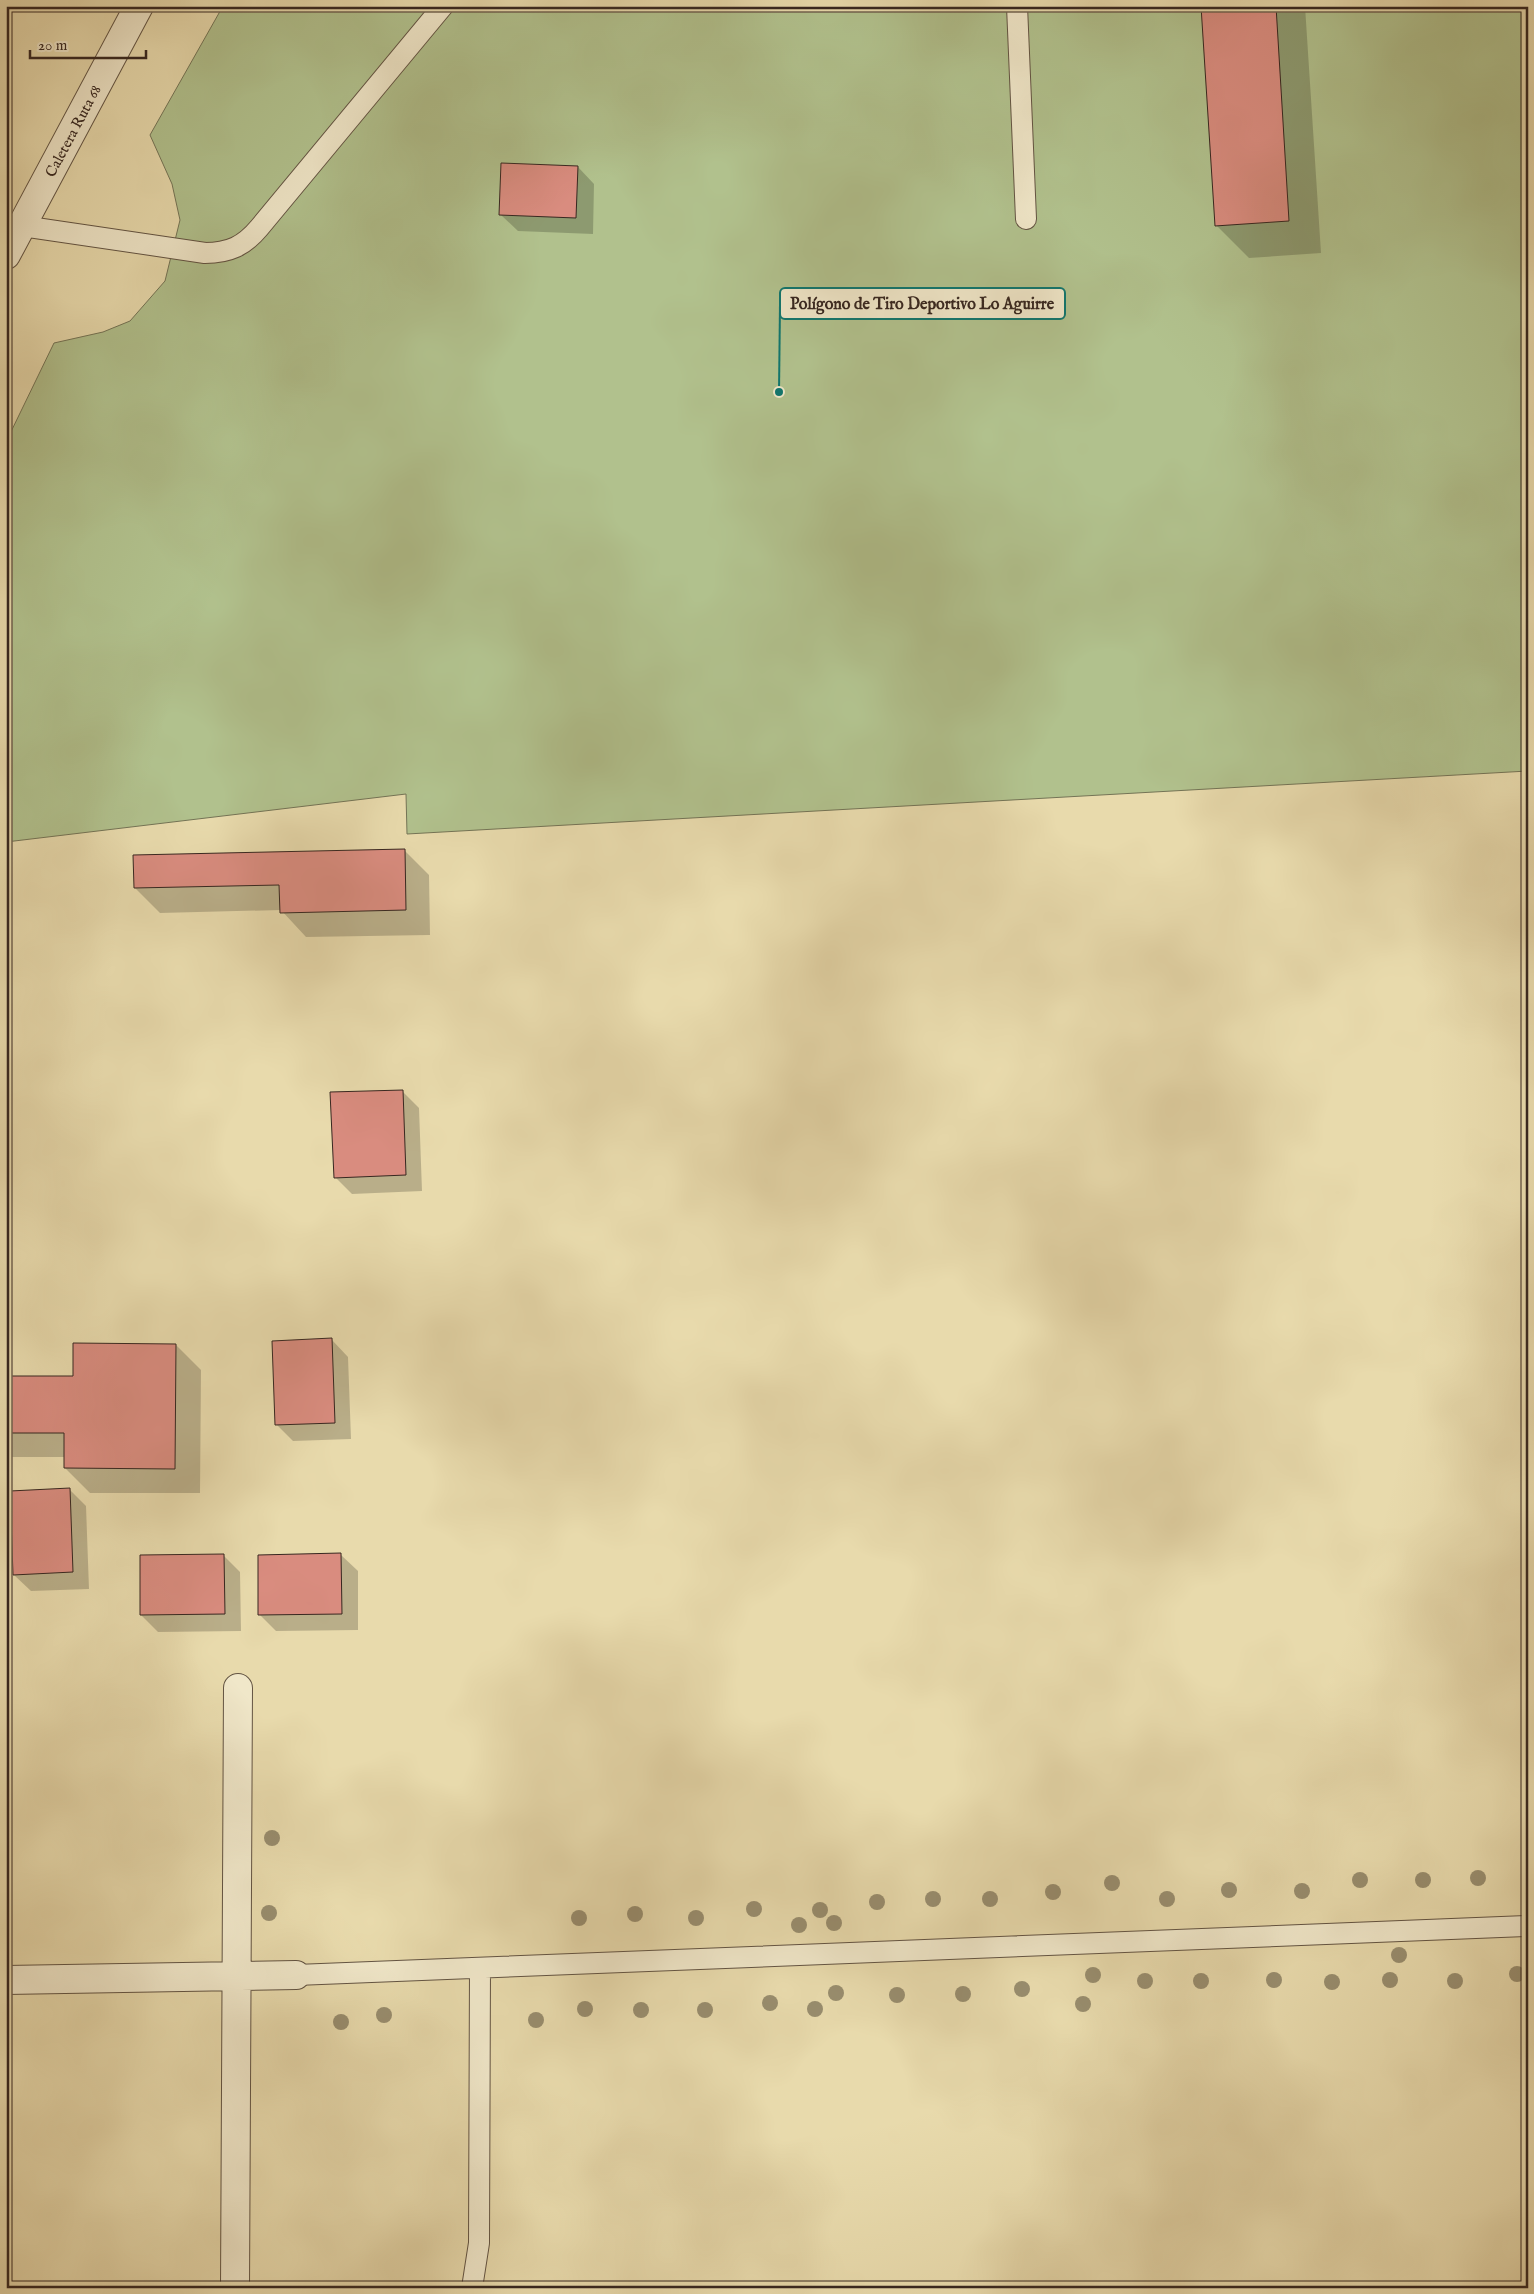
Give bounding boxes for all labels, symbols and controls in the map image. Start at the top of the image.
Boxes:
scale bar [30,28,146,60]
text: 20 m [38,36,68,55]
street label: Caletera Ruta 68 [41,82,106,181]
callout: Polígono de Tiro Deportivo Lo Aguirre [780,288,1065,319]
text: Polígono de Tiro Deportivo Lo Aguirre [790,295,1055,315]

